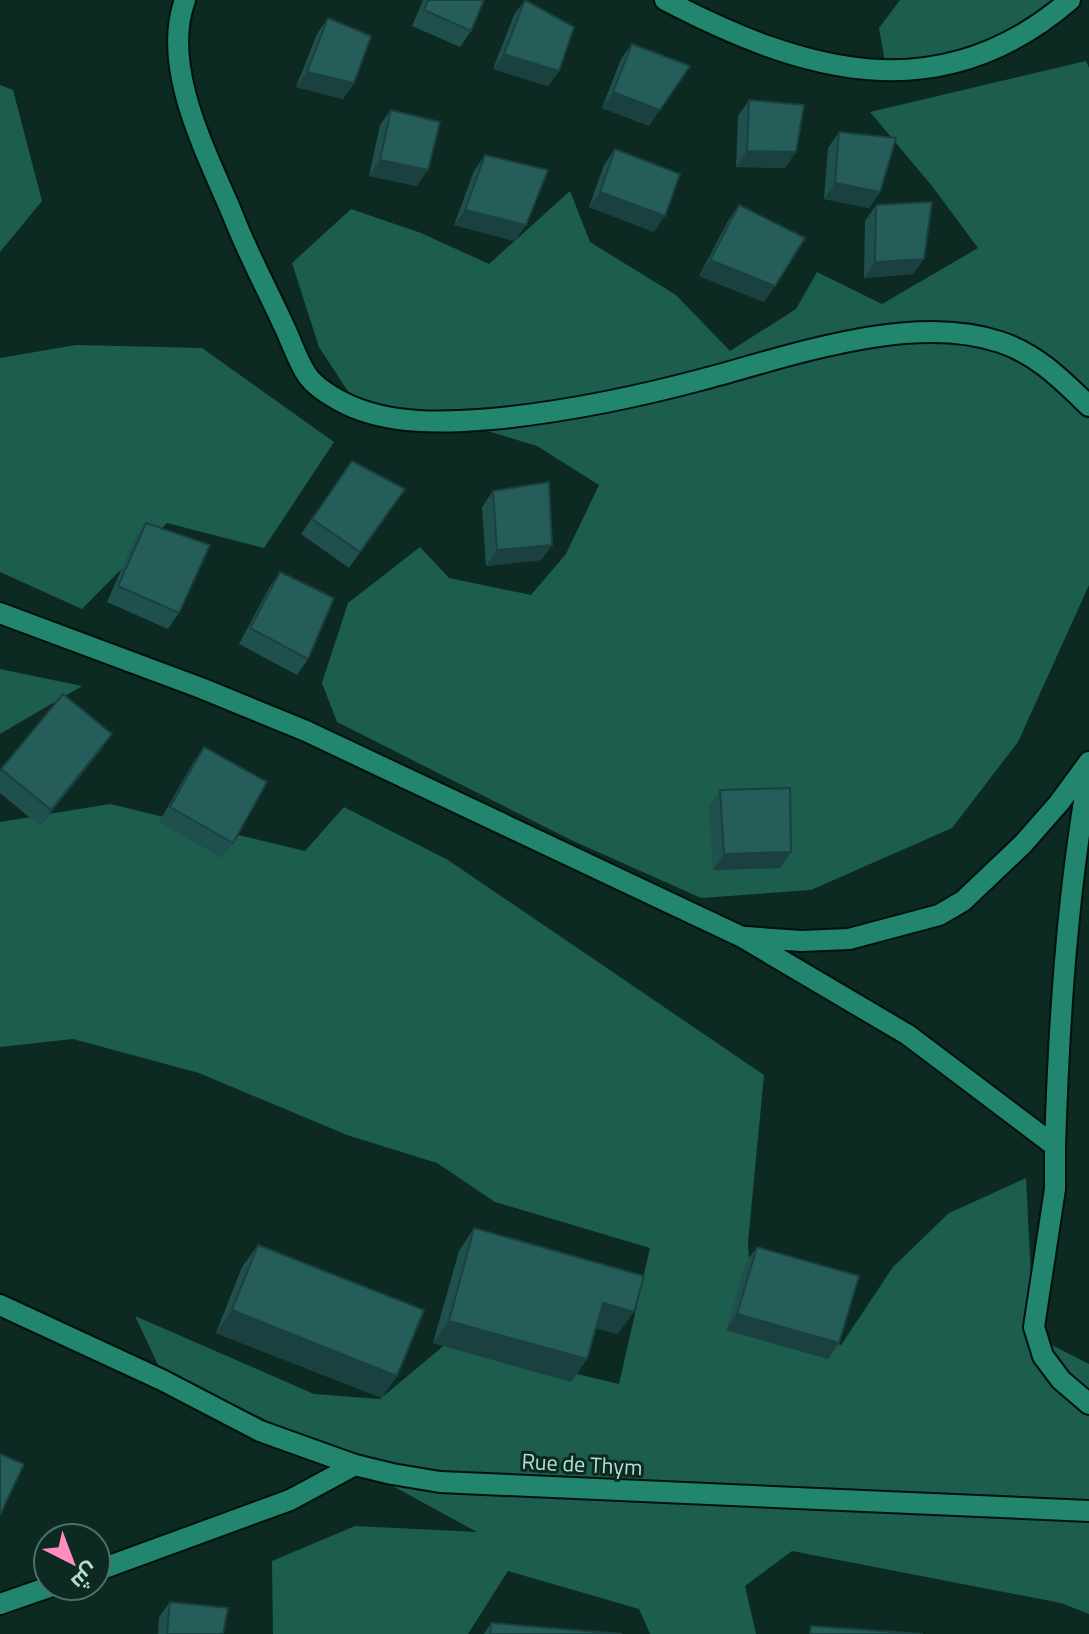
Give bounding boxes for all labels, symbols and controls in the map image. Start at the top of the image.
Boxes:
street label: Rue de Thym [520,1440,644,1488]
north arrow [32,1522,112,1602]
text: ش [61,1552,110,1602]

